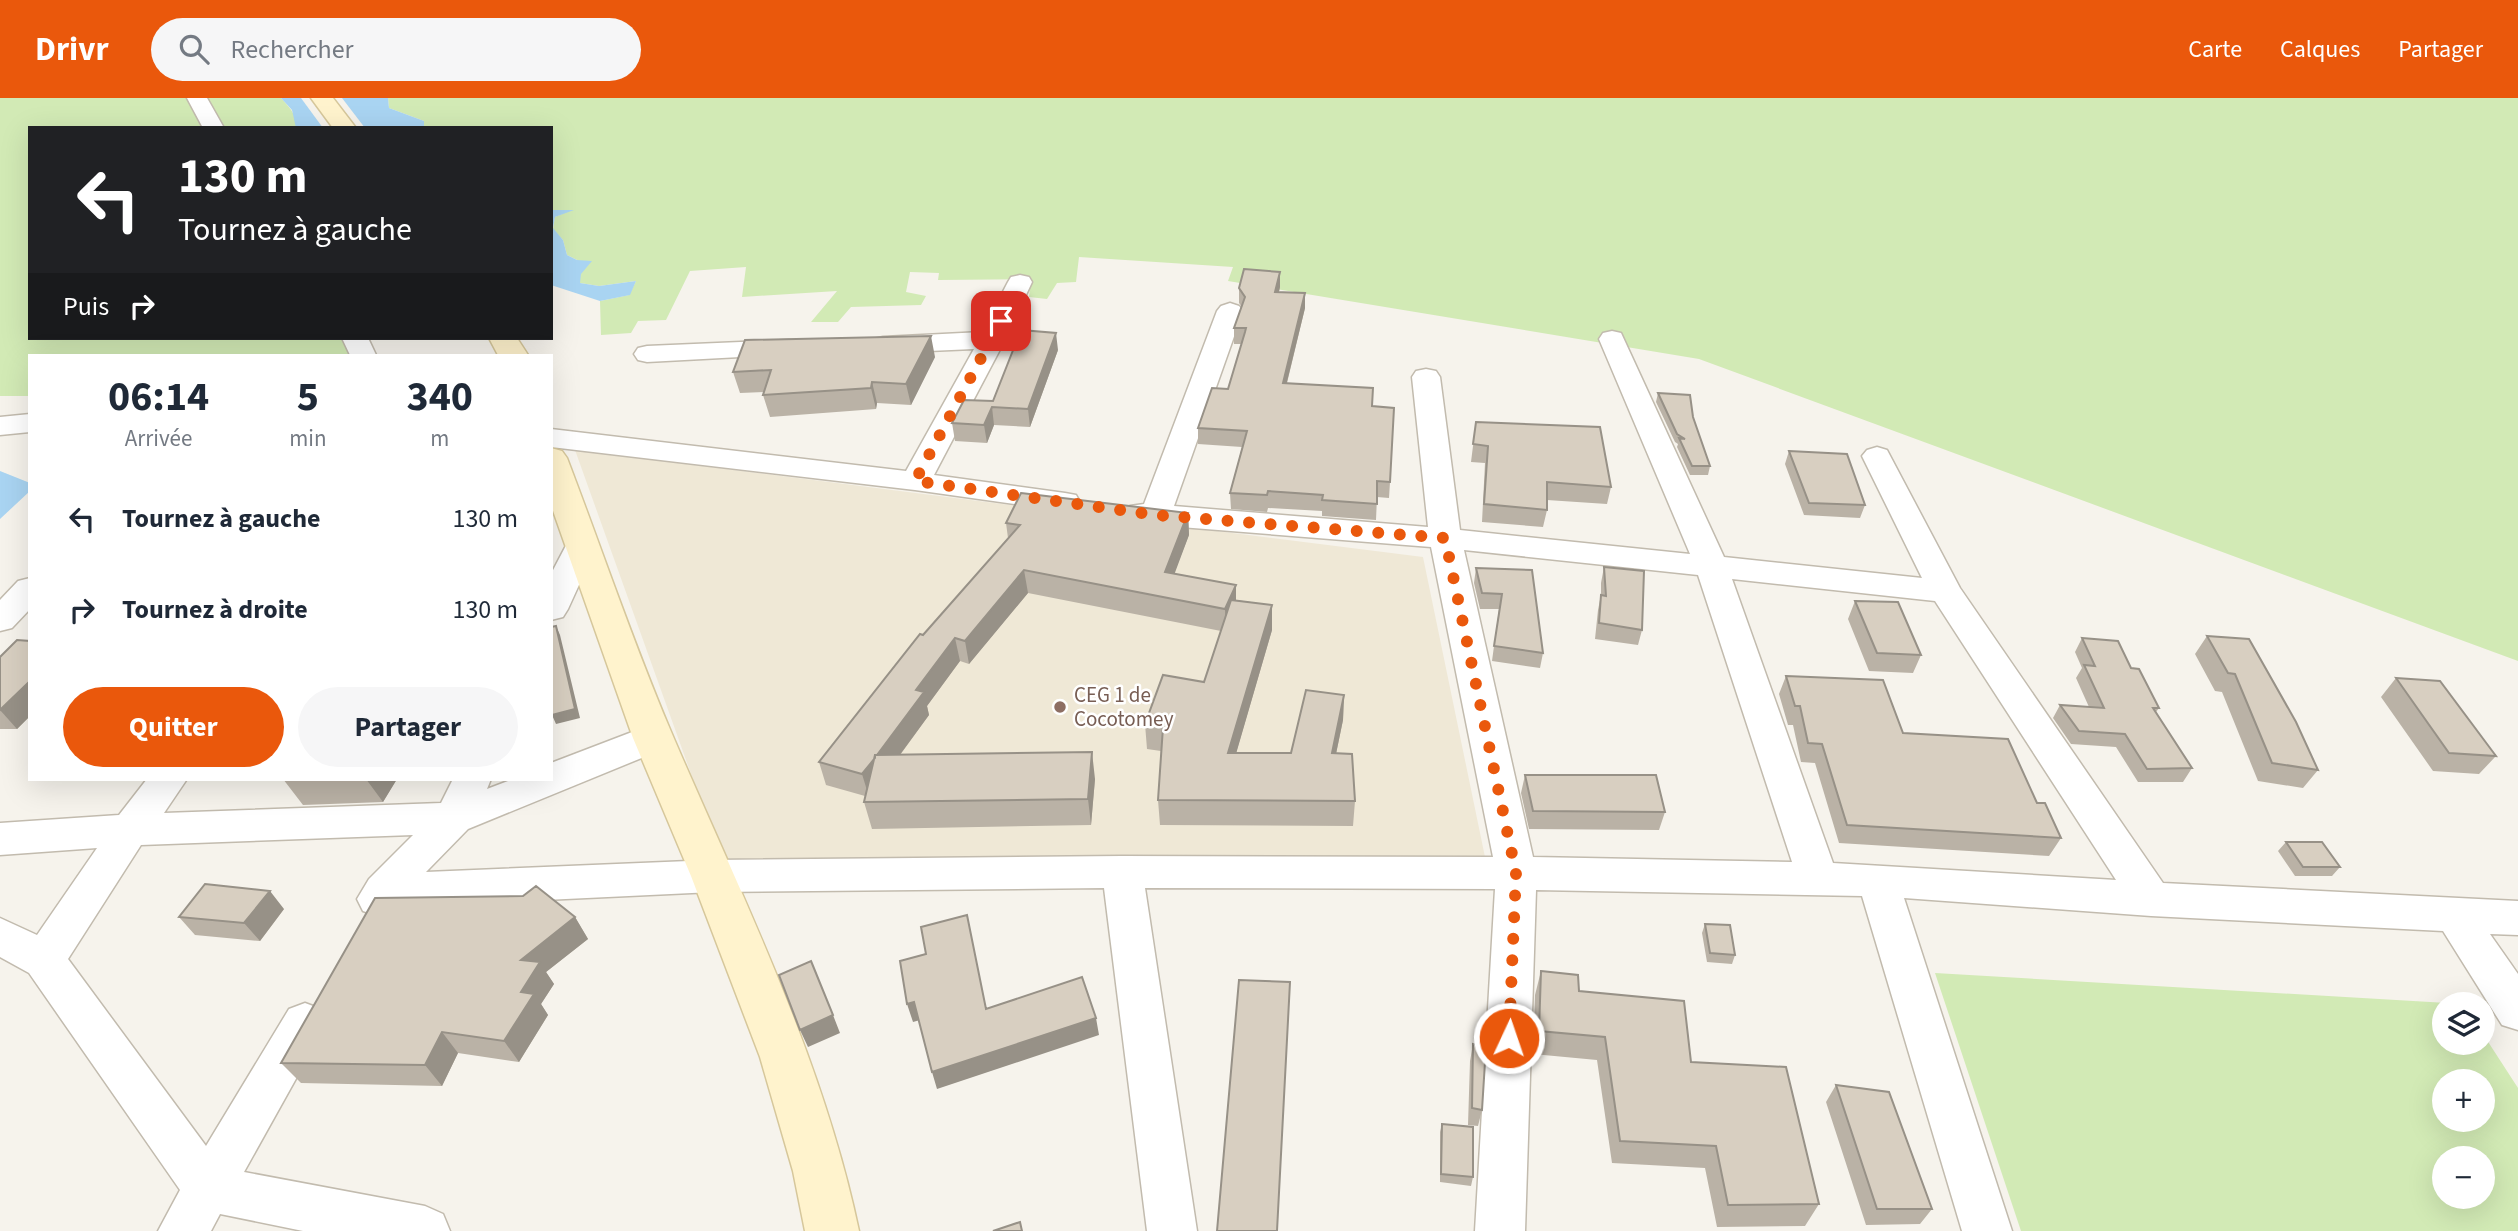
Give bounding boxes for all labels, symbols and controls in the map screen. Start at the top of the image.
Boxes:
search box [151,18,641,81]
text: Drivr [35,26,109,73]
icon: search [175,30,213,68]
text: Rechercher [231,31,354,68]
text: Carte [2188,32,2242,67]
text: Calques [2280,32,2360,67]
text: Partager [2398,32,2483,67]
text: 130 m [178,142,307,212]
icon: left [63,154,154,245]
text: Tournez à gauche [178,207,412,253]
icon: right [123,287,161,325]
text: Puis [63,288,109,325]
pin [971,291,1031,351]
icon: arrive [982,302,1020,340]
text: 06:14 [108,367,209,427]
text: 5 [297,367,319,427]
text: 340 [406,367,473,427]
text: Arrivée [125,422,192,455]
text: min [289,422,327,455]
text: m [430,422,449,455]
icon: left [63,500,101,538]
text: Tournez à gauche [122,500,321,537]
text: 130 m [452,500,518,537]
icon: right [63,591,101,629]
text: Tournez à droite [122,591,308,628]
text: 130 m [452,591,518,628]
place label: CEG 1 de Cocotomey [1074,680,1174,734]
button: Quitter [63,687,284,767]
button: Partager [298,687,518,767]
marker: CEG 1 de Cocotomey [1052,699,1068,715]
map controls [2432,992,2495,1209]
button: layers [2432,992,2495,1055]
position arrow [1472,1001,1546,1075]
button: + [2432,1069,2495,1132]
button: − [2432,1146,2495,1209]

